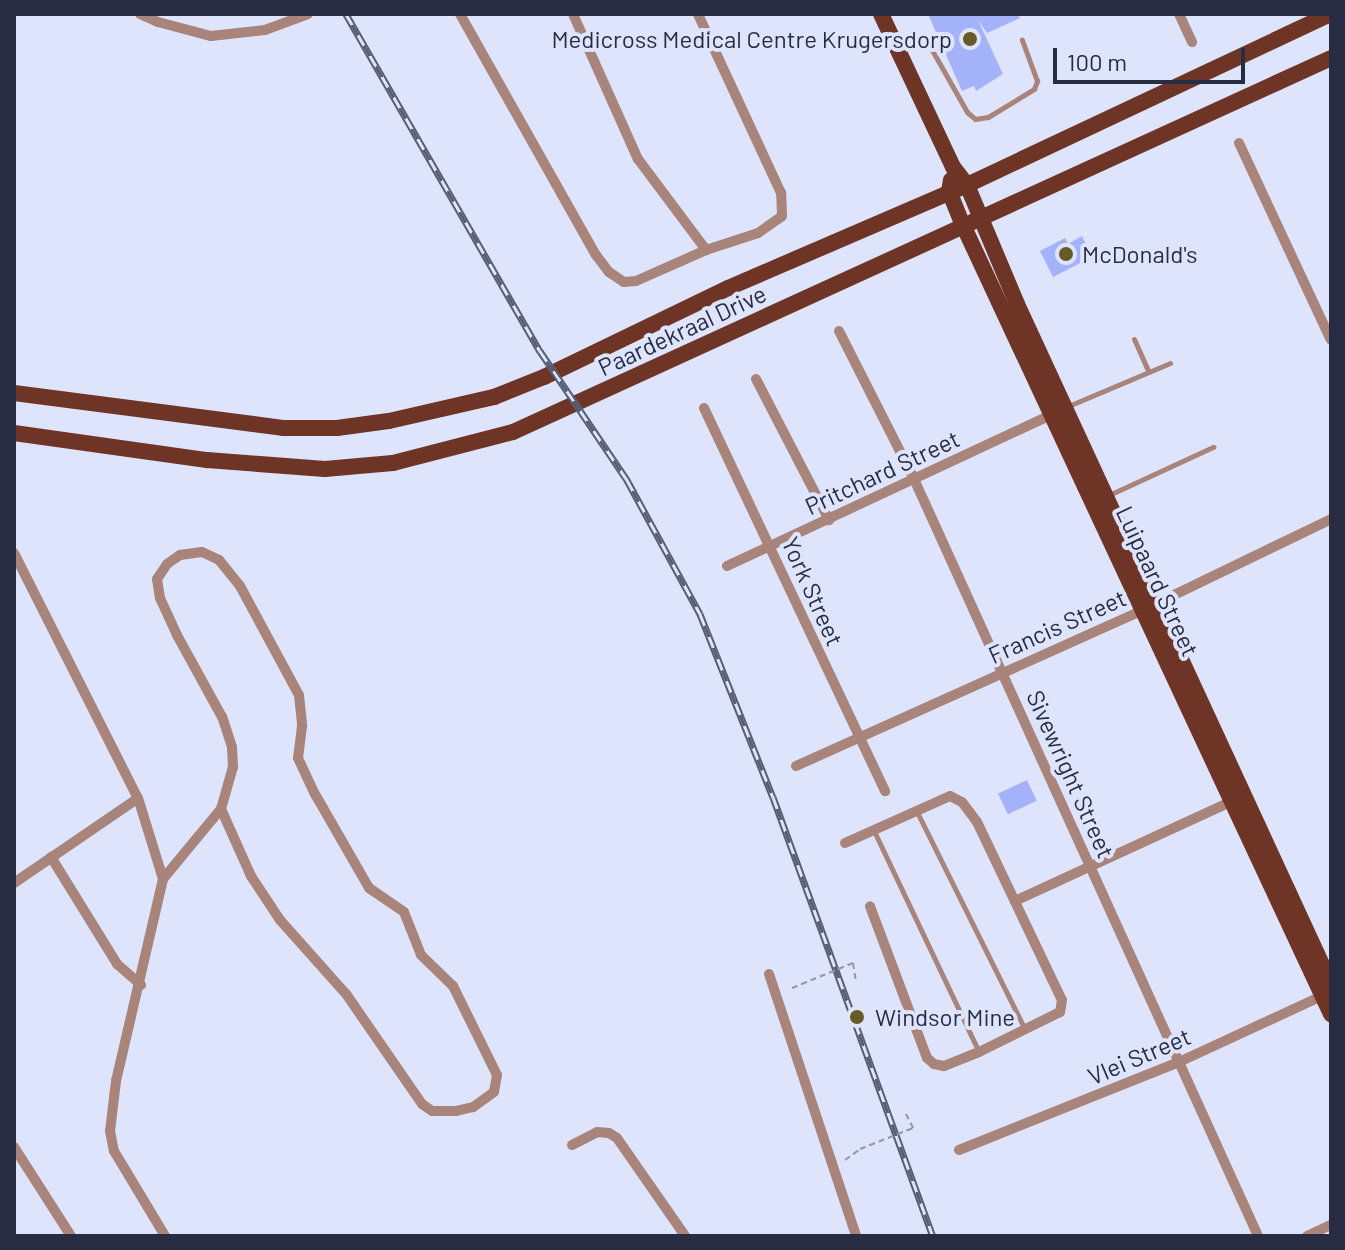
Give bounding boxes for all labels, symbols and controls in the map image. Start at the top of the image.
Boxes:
place label: Medicross Medical Centre Krugersdorp [551,25,952,53]
marker: Medicross Medical Centre Krugersdorp [959,28,981,50]
scale bar [1057,32,1249,82]
text: 100 m [1067,47,1127,76]
place label: McDonald's [1082,240,1197,268]
marker: McDonald's [1057,245,1075,263]
street label: Paardekraal Drive [593,278,771,382]
street label: Pritchard Street [800,424,964,520]
street label: Luipaard Street [1111,501,1205,661]
street label: York Street [776,532,850,650]
street label: Francis Street [984,583,1130,669]
street label: Sivewright Street [1021,686,1121,862]
place label: Windsor Mine [875,1003,1015,1031]
marker: Windsor Mine [846,1006,868,1028]
street label: Vlei Street [1083,1021,1195,1091]

